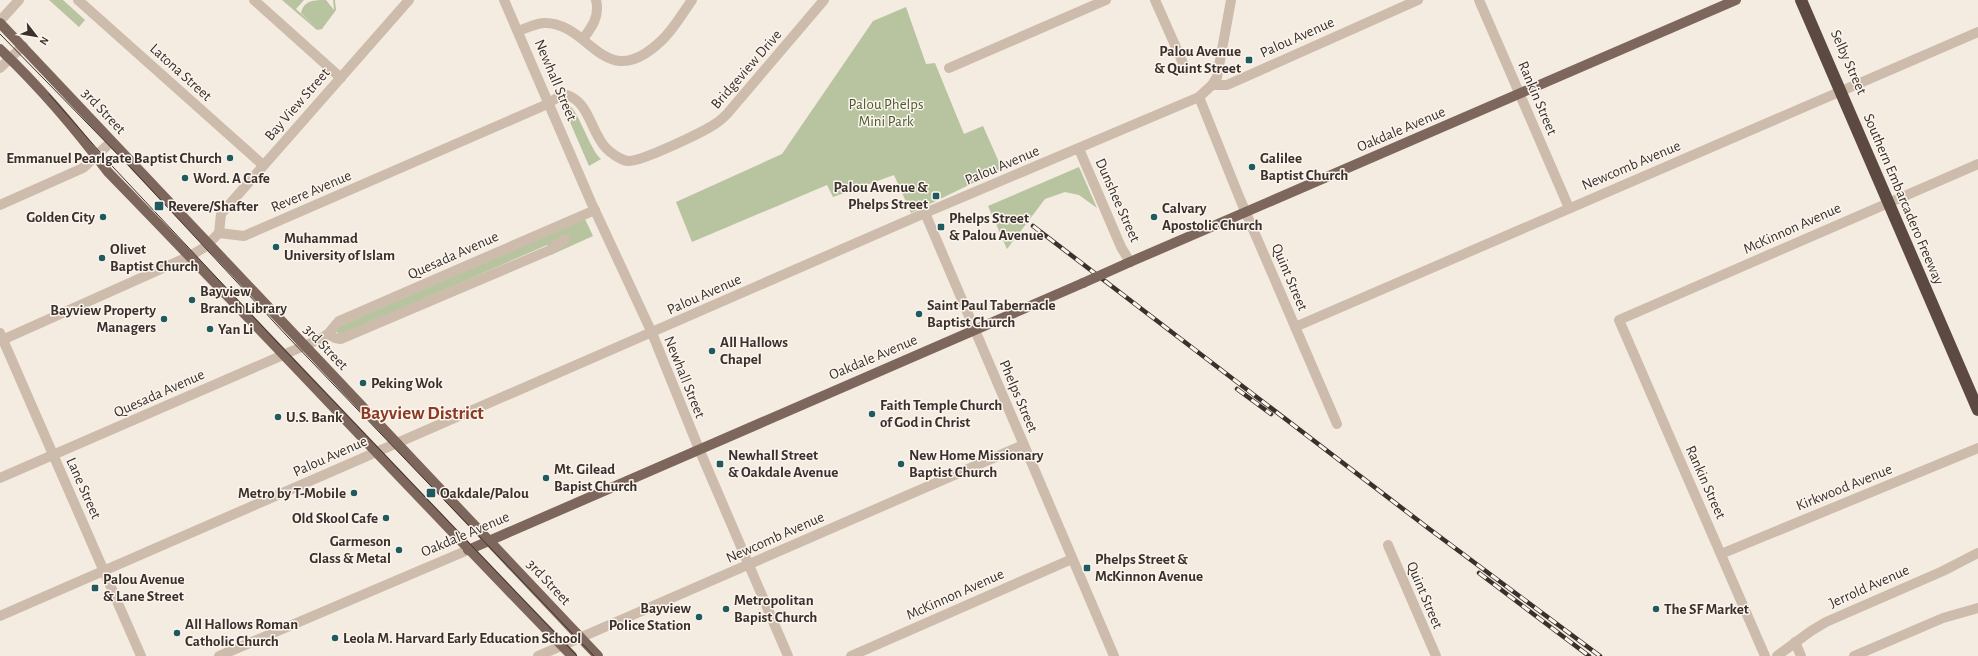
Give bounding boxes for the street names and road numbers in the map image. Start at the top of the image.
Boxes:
street label: Palou Avenue [1258,14,1337,60]
street label: Bridgeview Drive [708,27,785,112]
street label: Selby Street [1828,28,1870,97]
street label: Newhall Street [532,37,580,123]
street label: Latona Street [147,41,215,104]
street label: Rankin Street [1515,59,1560,137]
street label: Bay View Street [262,65,333,143]
street label: 3rd Street [79,86,129,137]
street label: Oakdale Avenue [1355,104,1448,155]
street label: Southern Embarcadero Freeway [1861,111,1947,287]
street label: Newcomb Avenue [1580,138,1683,193]
street label: Palou Avenue [963,143,1042,188]
street label: Dunshee Street [1092,156,1143,245]
street label: Revere Avenue [269,168,354,215]
street label: McKinnon Avenue [1741,200,1843,257]
street label: Quesada Avenue [406,229,501,282]
street label: Quint Street [1269,242,1310,313]
street label: Palou Avenue [665,271,744,317]
street label: 3rd Street [301,322,351,373]
street label: Oakdale Avenue [827,332,920,383]
street label: Newhall Street [661,334,708,420]
street label: Phelps Street [997,358,1041,435]
street label: Quesada Avenue [112,367,207,420]
street label: Palou Avenue [291,433,370,479]
street label: Rankin Street [1683,443,1728,521]
street label: Lane Street [63,455,104,521]
street label: Kirkwood Avenue [1794,461,1894,514]
street label: Oakdale Avenue [419,509,512,560]
street label: Newcomb Avenue [724,509,827,566]
street label: 3rd Street [524,557,574,608]
street label: Quint Street [1404,560,1445,631]
street label: Jerrold Avenue [1827,562,1912,611]
street label: McKinnon Avenue [904,566,1006,623]

